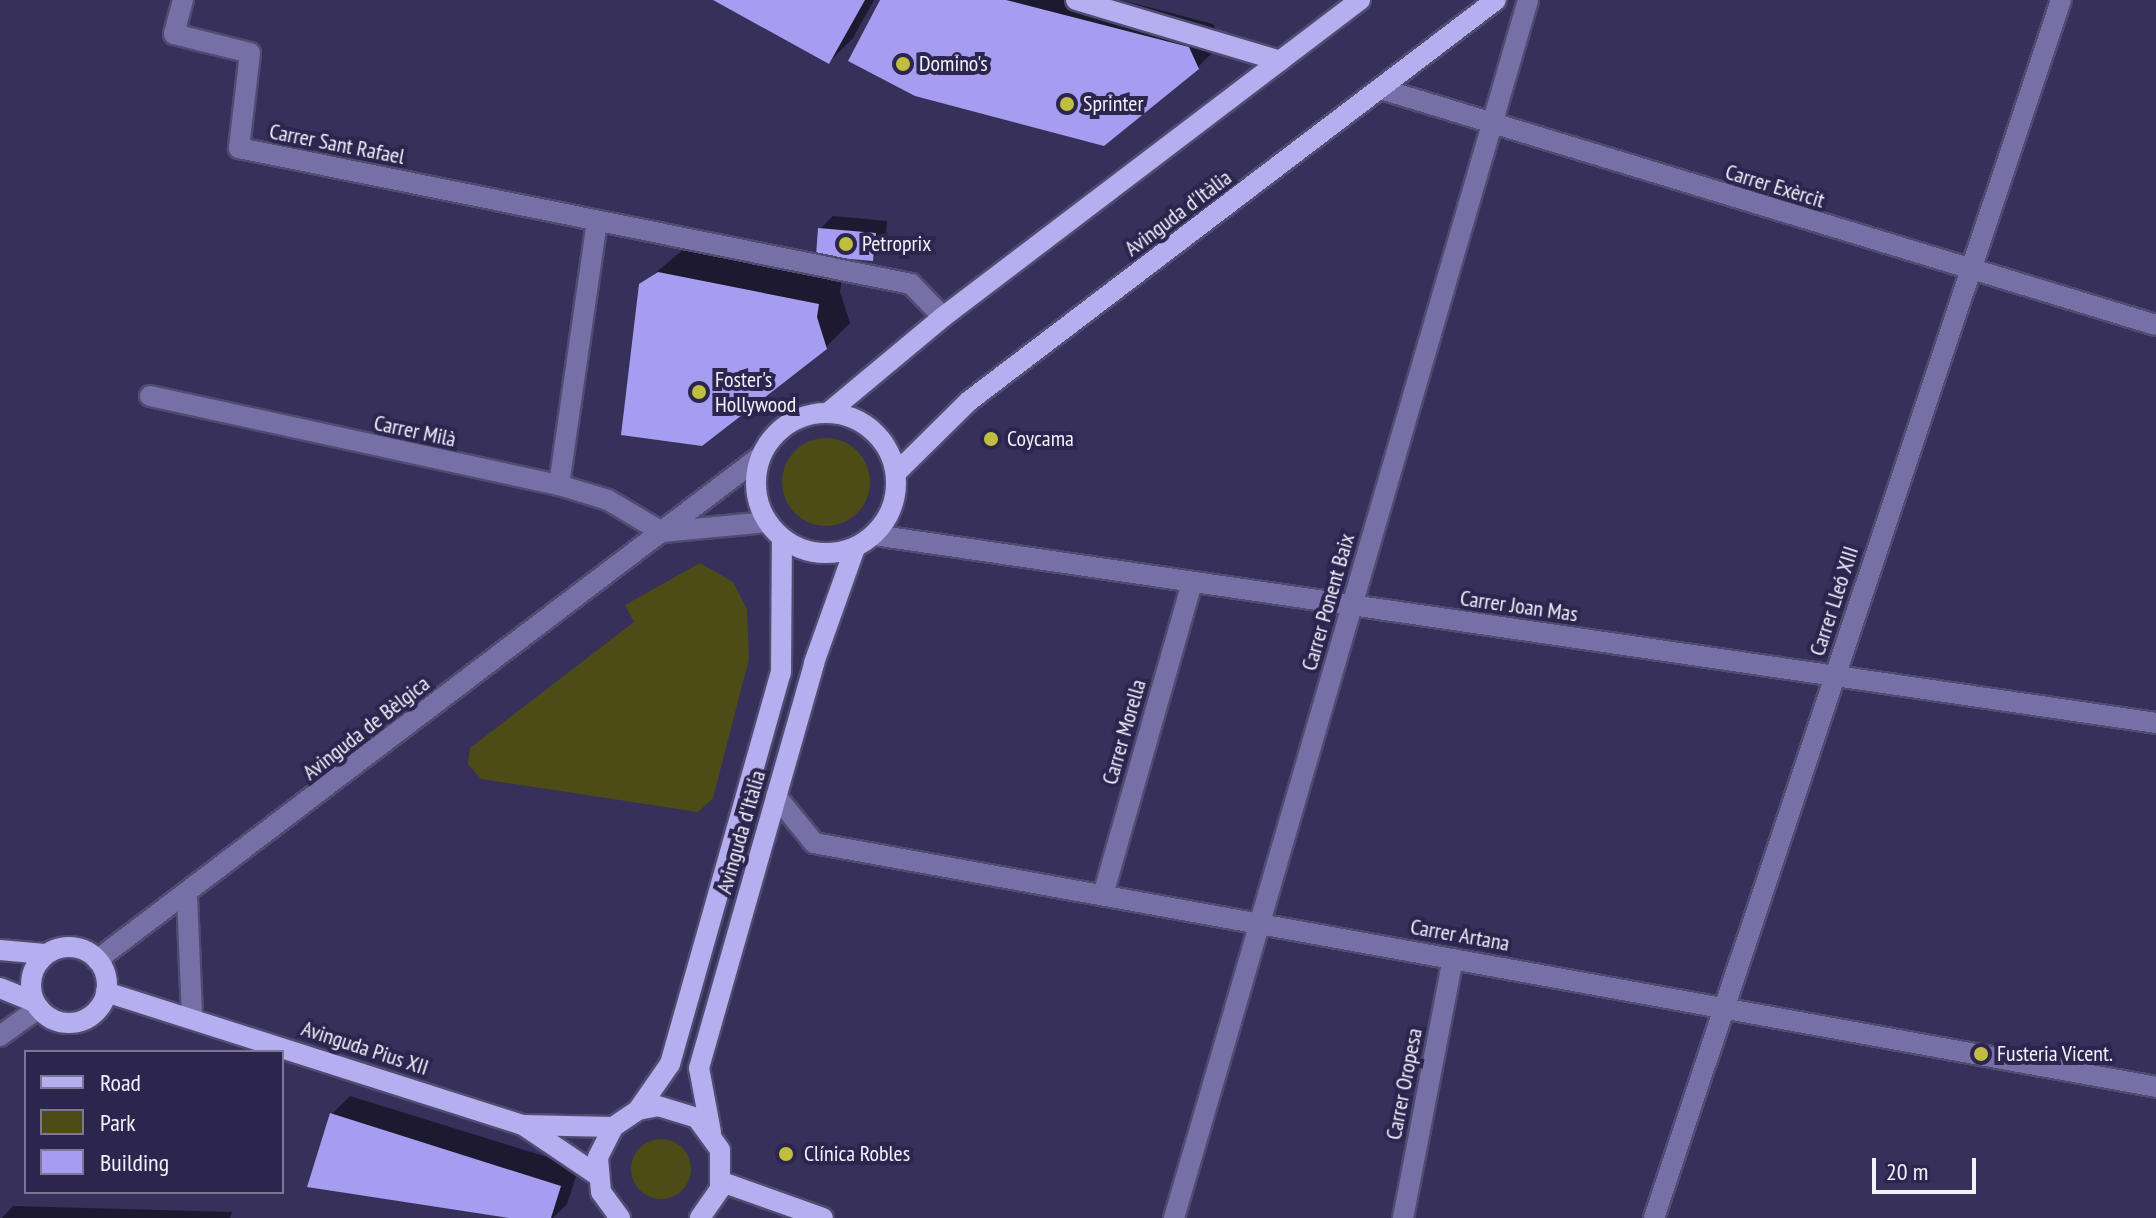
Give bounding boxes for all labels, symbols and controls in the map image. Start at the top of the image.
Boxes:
place label: Domino's [919,51,988,77]
marker: Domino's [894,55,912,73]
place label: Sprinter [1083,91,1143,117]
marker: Sprinter [1058,95,1076,113]
street label: Carrer Sant Rafael [267,118,407,170]
street label: Carrer Exèrcit [1722,158,1828,214]
street label: Avinguda d'Itàlia [1119,164,1237,262]
place label: Petroprix [862,231,931,257]
marker: Petroprix [837,235,855,253]
place label: Foster's Hollywood [715,366,796,418]
marker: Foster's Hollywood [690,383,708,401]
street label: Carrer Milà [372,409,458,453]
place label: Coycama [1007,426,1074,452]
marker: Coycama [982,430,1000,448]
street label: Carrer Ponent Baix [1296,530,1360,674]
street label: Carrer Lleó XIII [1804,543,1864,659]
street label: Carrer Joan Mas [1458,585,1580,627]
street label: Avinguda de Bèlgica [297,670,435,786]
street label: Carrer Morella [1096,676,1152,788]
street label: Avinguda d'Itàlia [711,767,771,897]
street label: Carrer Artana [1408,913,1512,957]
street label: Avinguda Pius XII [298,1015,432,1081]
street label: Carrer Oropesa [1380,1026,1428,1142]
place label: Fusteria Vicent. [1997,1041,2113,1067]
marker: Fusteria Vicent. [1972,1045,1990,1063]
legend [24,1050,284,1194]
text: Road [100,1067,141,1098]
text: Park [100,1107,136,1138]
place label: Clínica Robles [804,1141,910,1167]
scale bar [1876,1142,1980,1192]
marker: Clínica Robles [775,1143,797,1165]
text: Building [100,1147,169,1178]
text: 20 m [1886,1156,1928,1187]

